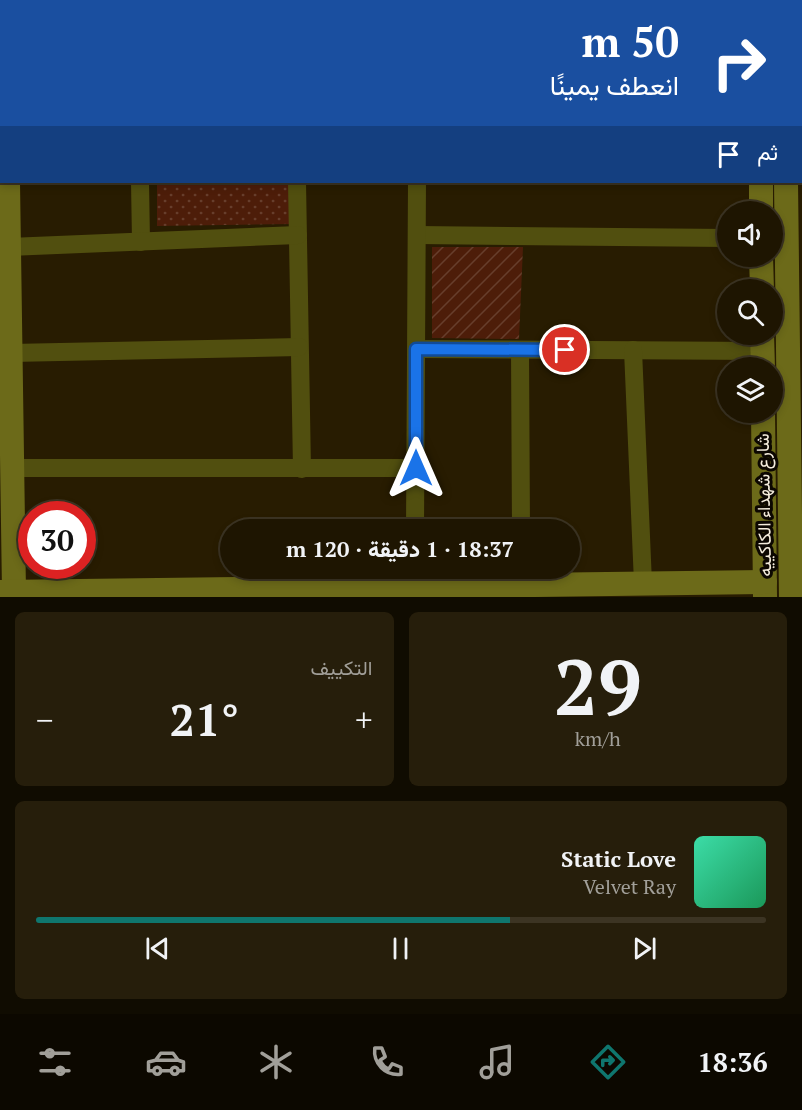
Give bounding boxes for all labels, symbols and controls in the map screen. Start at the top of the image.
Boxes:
text: 50 m [581,13,679,69]
icon: right [700,24,778,102]
text: انعطف يمينًا [550,67,679,103]
text: ثم [757,137,778,166]
icon: arrive [712,138,745,171]
map controls [717,201,783,423]
button: sound [717,201,783,267]
button: search [717,279,783,345]
pin [539,324,590,375]
icon: arrive [548,333,581,366]
button: layers [717,357,783,423]
street label: شارع شهداء الكاكييه [750,433,777,577]
position arrow [384,436,448,500]
speed limit sign: 30 [18,501,96,579]
text: 18:37 · 1 دقيقة · 120 m [286,534,514,563]
text: 29 [554,634,642,737]
text: التكييف [310,654,373,681]
text: 21° [170,689,239,749]
text: − [36,698,54,741]
text: + [355,698,373,741]
text: km/h [575,725,621,752]
text: Static Love [561,844,676,873]
text: Velvet Ray [583,873,676,900]
icon: previous [141,932,174,965]
icon: pause [384,932,417,965]
icon: next [628,932,661,965]
icon: filters [34,1041,76,1083]
icon: car [145,1041,187,1083]
icon: climate [255,1041,297,1083]
icon: phone [366,1041,408,1083]
icon: music [476,1041,518,1083]
icon: directions [587,1041,629,1083]
text: 18:36 [697,1044,768,1080]

